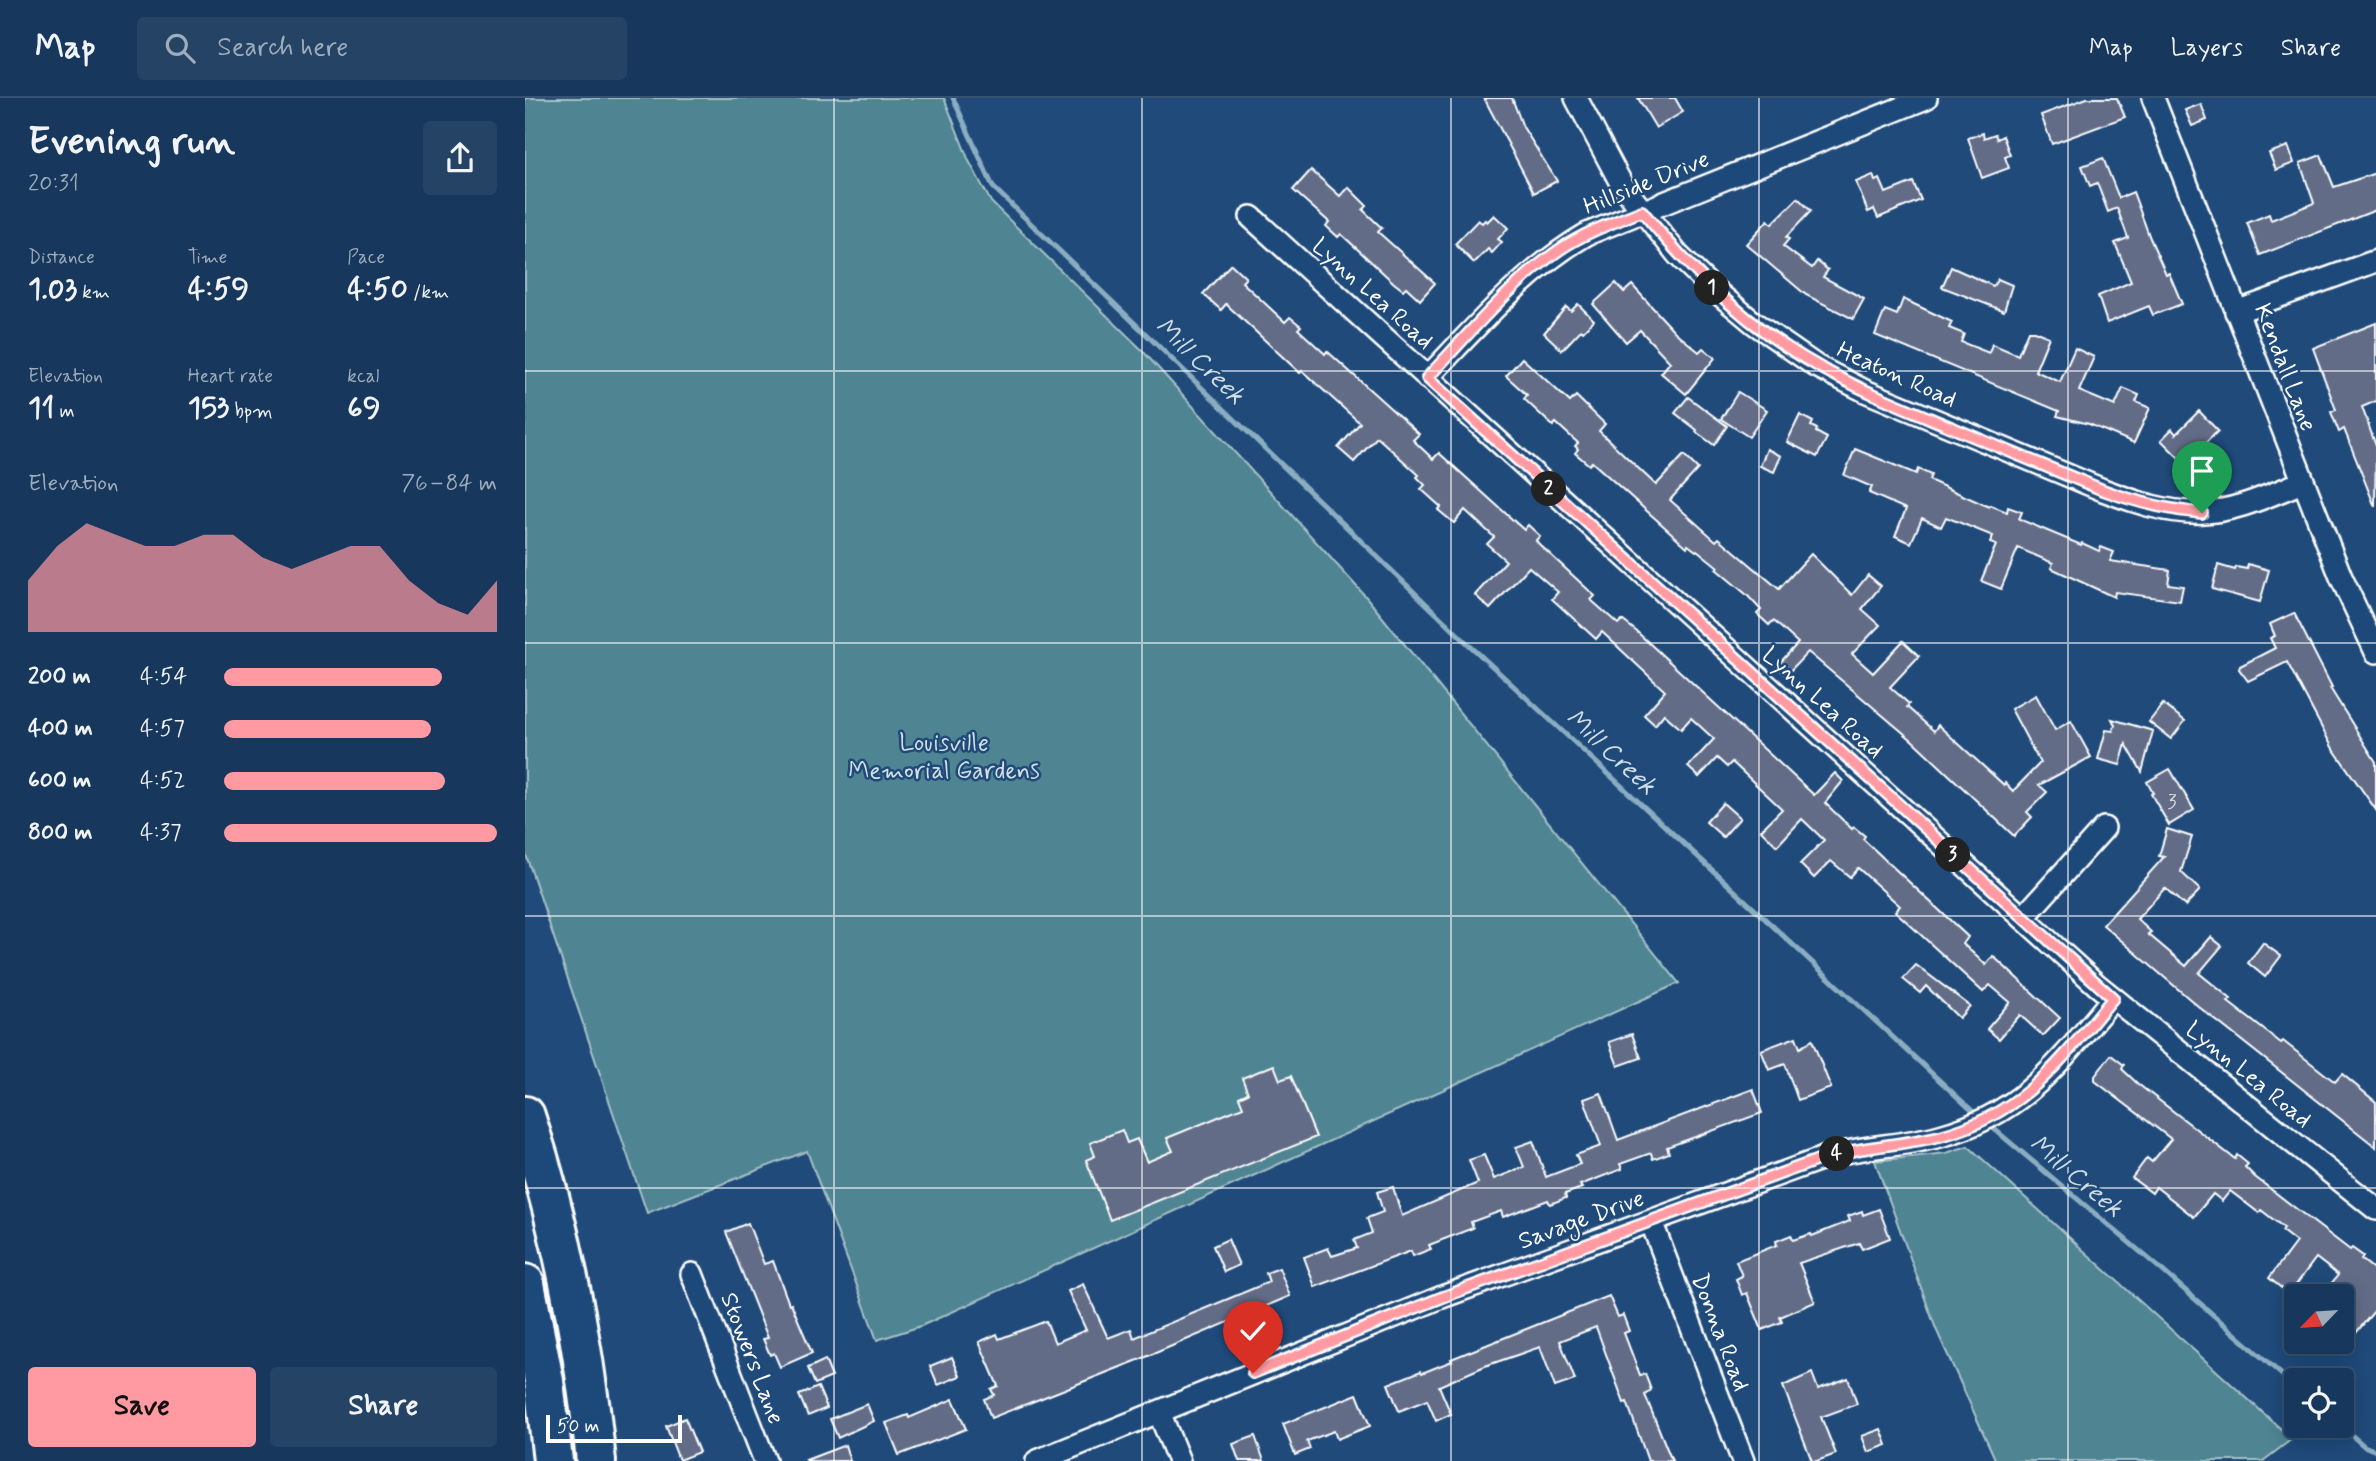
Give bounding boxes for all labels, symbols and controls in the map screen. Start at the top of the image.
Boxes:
search box [137,17,627,80]
text: Map [35,26,95,70]
icon: search [161,29,199,67]
text: Search here [217,31,348,65]
text: Map [2089,33,2133,64]
text: Layers [2171,33,2243,64]
text: Share [2281,33,2341,64]
text: Evening run [28,118,235,167]
button: share [423,121,497,195]
street label: Hillside Drive [1579,144,1714,223]
text: 20:31 [28,169,79,199]
street label: Lynn Lea Road [1305,231,1439,357]
text: Distance [28,245,95,270]
text: Time [188,245,227,270]
text: Pace [347,245,385,270]
text: 1.03 [28,270,77,309]
text: 4:59 [188,270,249,309]
text: 4:50 [347,270,408,309]
pin: 1 [1695,270,1729,306]
text: 1 [1707,275,1716,300]
text: km [77,280,110,305]
text: /km [408,280,449,305]
street label: Kendall Lane [2246,299,2323,436]
water label: Mill Creek [1147,310,1252,413]
street label: Heaton Road [1832,335,1961,416]
text: Elevation [28,364,103,389]
text: Heart rate [188,364,273,389]
text: kcal [347,364,379,389]
text: 11 [28,389,54,428]
text: 153 [188,389,229,428]
text: 69 [347,389,381,428]
text: m [54,399,75,424]
text: bpm [229,399,273,424]
pin [2172,441,2232,513]
icon: arrive [2183,452,2221,490]
text: Elevation [28,469,119,499]
text: 76–84 m [401,469,497,499]
pin: 2 [1531,472,1567,506]
text: 2 [1544,476,1553,501]
street label: Lynn Lea Road [1755,640,1889,766]
text: 200 m [28,662,91,692]
text: 4:54 [140,662,187,692]
water label: Mill Creek [1558,702,1663,803]
text: 400 m [28,714,93,744]
text: 4:57 [140,714,185,744]
park label: Louisville Memorial Gardens [848,728,1040,787]
text: 600 m [28,766,91,796]
text: 4:52 [140,766,185,796]
house number: 3 [2167,788,2177,816]
text: 800 m [28,818,92,848]
text: 4:37 [140,818,182,848]
pin: 3 [1935,838,1971,872]
text: 3 [1948,842,1957,867]
street label: Lynn Lea Road [2179,1015,2317,1135]
water label: Mill Creek [2022,1127,2130,1226]
pin: 4 [1819,1136,1855,1172]
text: 4 [1831,1141,1842,1166]
street label: Savage Drive [1514,1183,1650,1259]
street label: Donna Road [1683,1269,1756,1396]
north arrow [2284,1284,2354,1354]
map controls [2284,1284,2354,1438]
street label: Stowers Lane [712,1288,791,1429]
pin [1223,1301,1283,1373]
icon: check [1234,1312,1272,1350]
button: Save [28,1367,256,1447]
button: Share [270,1367,497,1447]
button: locate [2284,1368,2354,1438]
scale bar [546,1412,683,1444]
text: 50 m [557,1414,600,1439]

